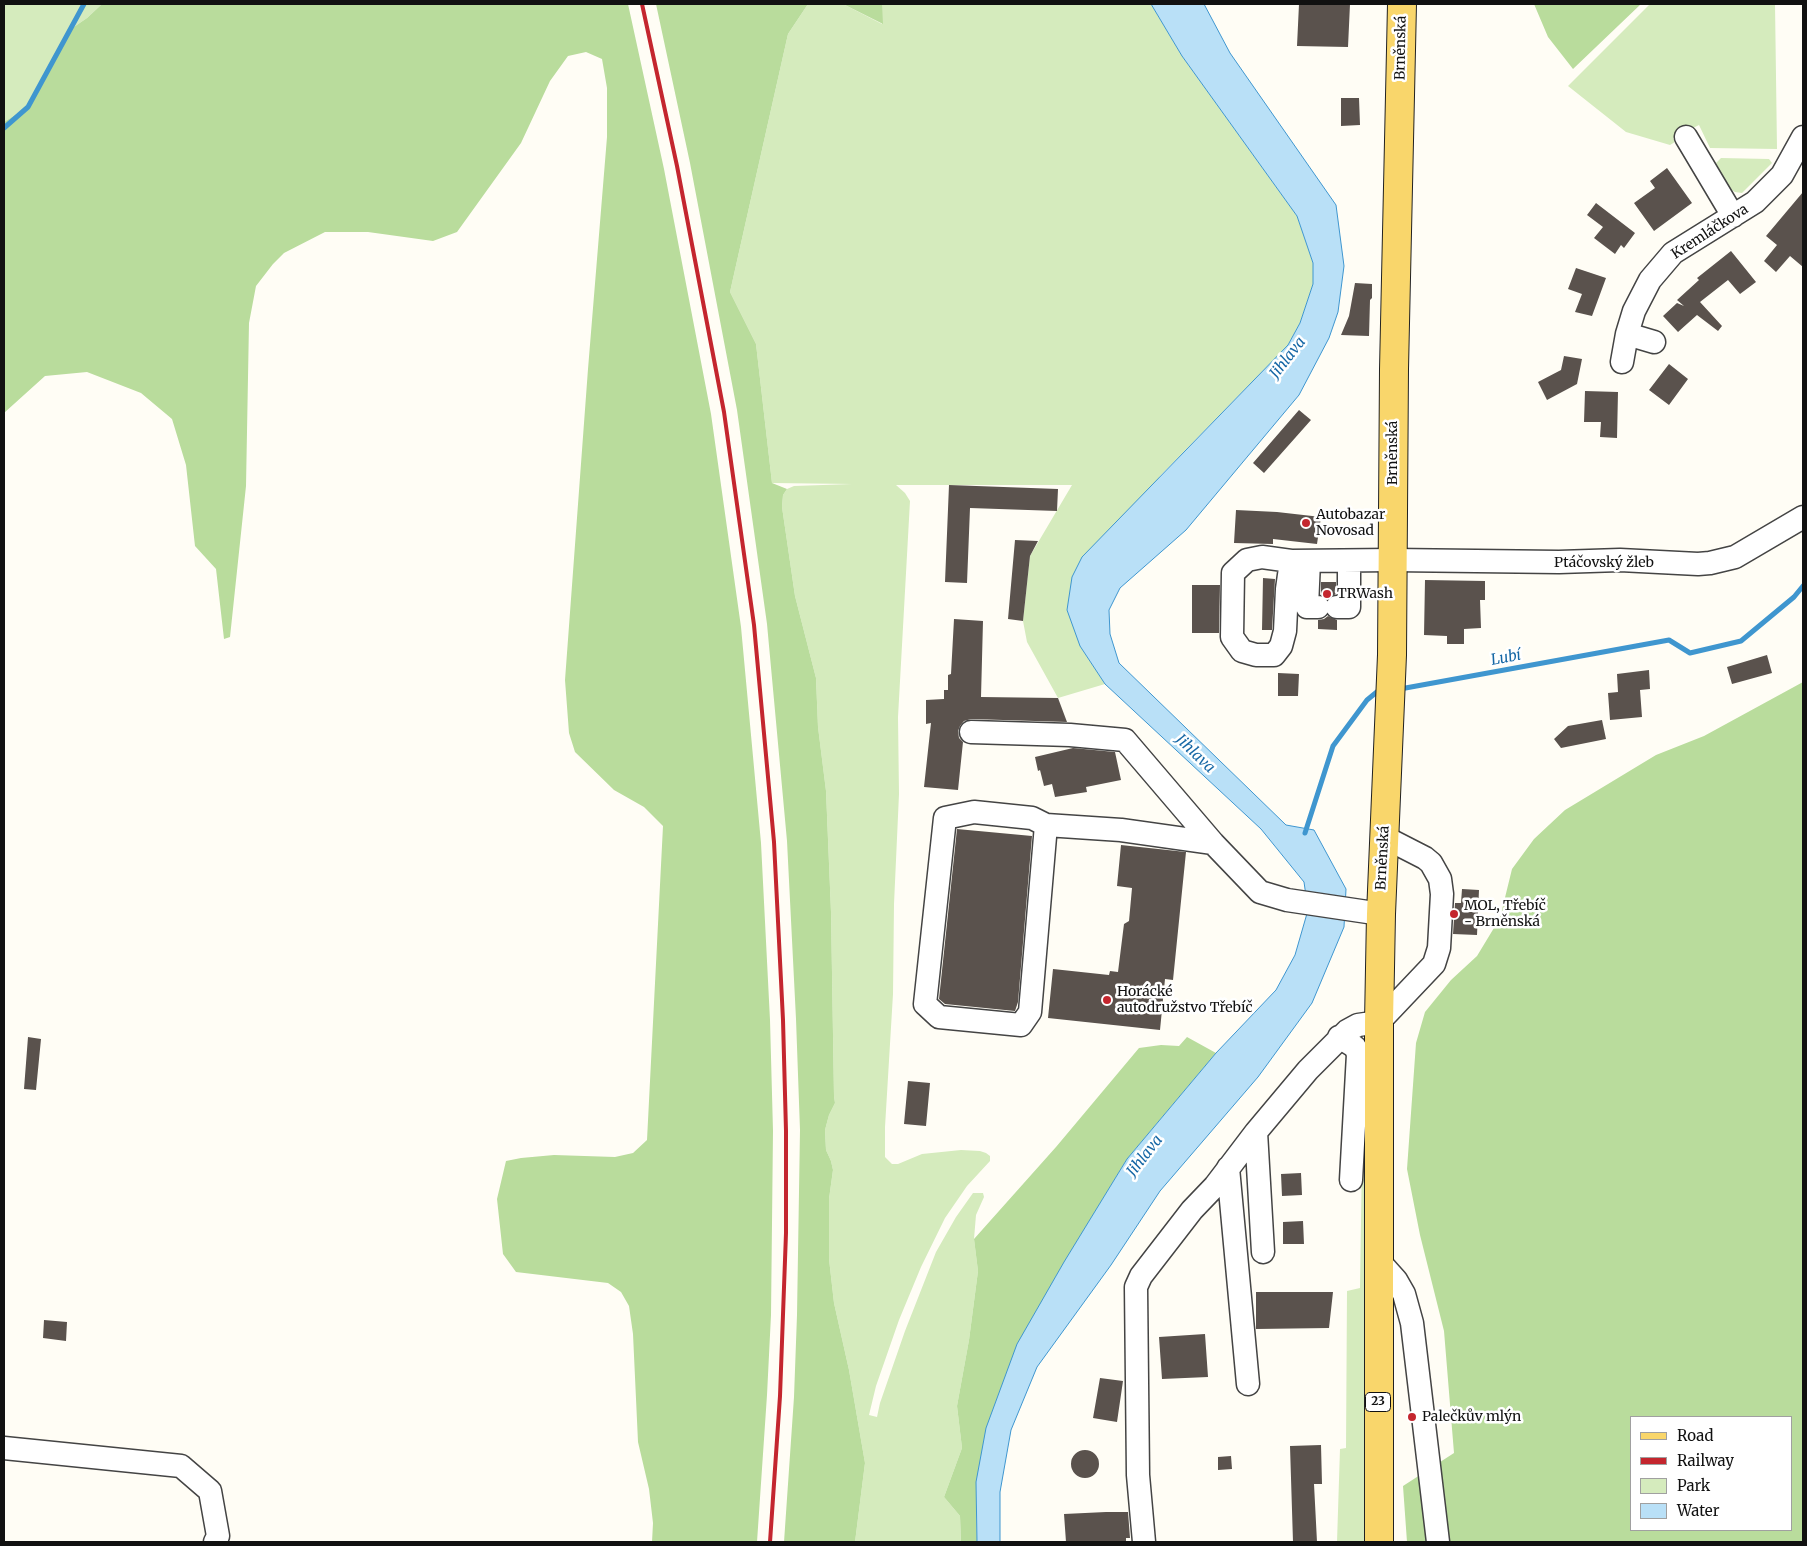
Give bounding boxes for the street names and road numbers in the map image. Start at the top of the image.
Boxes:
street label: Brněnská [1392,16,1410,80]
street label: Kremláčkova [1669,201,1751,263]
street label: Brněnská [1385,421,1401,485]
street label: Ptáčovský žleb [1554,555,1654,571]
street label: Brněnská [1373,825,1393,891]
road number: 23 [1366,1392,1390,1411]

